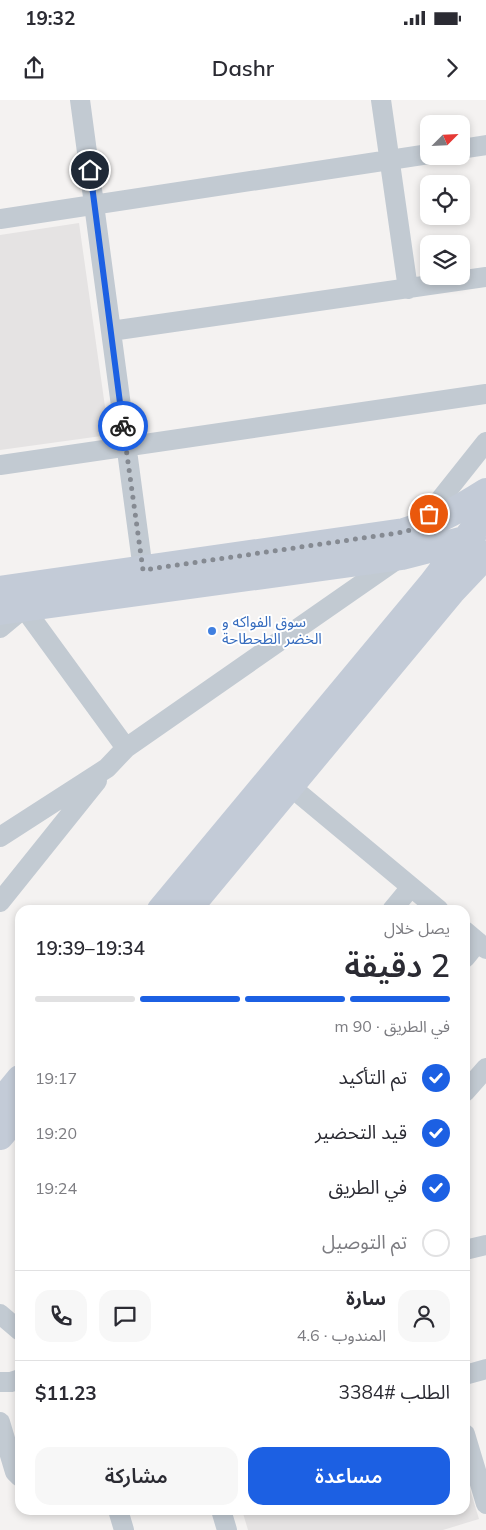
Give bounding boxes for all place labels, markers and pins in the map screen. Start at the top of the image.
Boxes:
pin [69,149,111,191]
pin [408,493,450,535]
place label: سوق الفواكه و الخضر الطحطاحة [222,612,322,648]
marker: سوق الفواكه و الخضر الطحطاحة [206,625,218,637]

